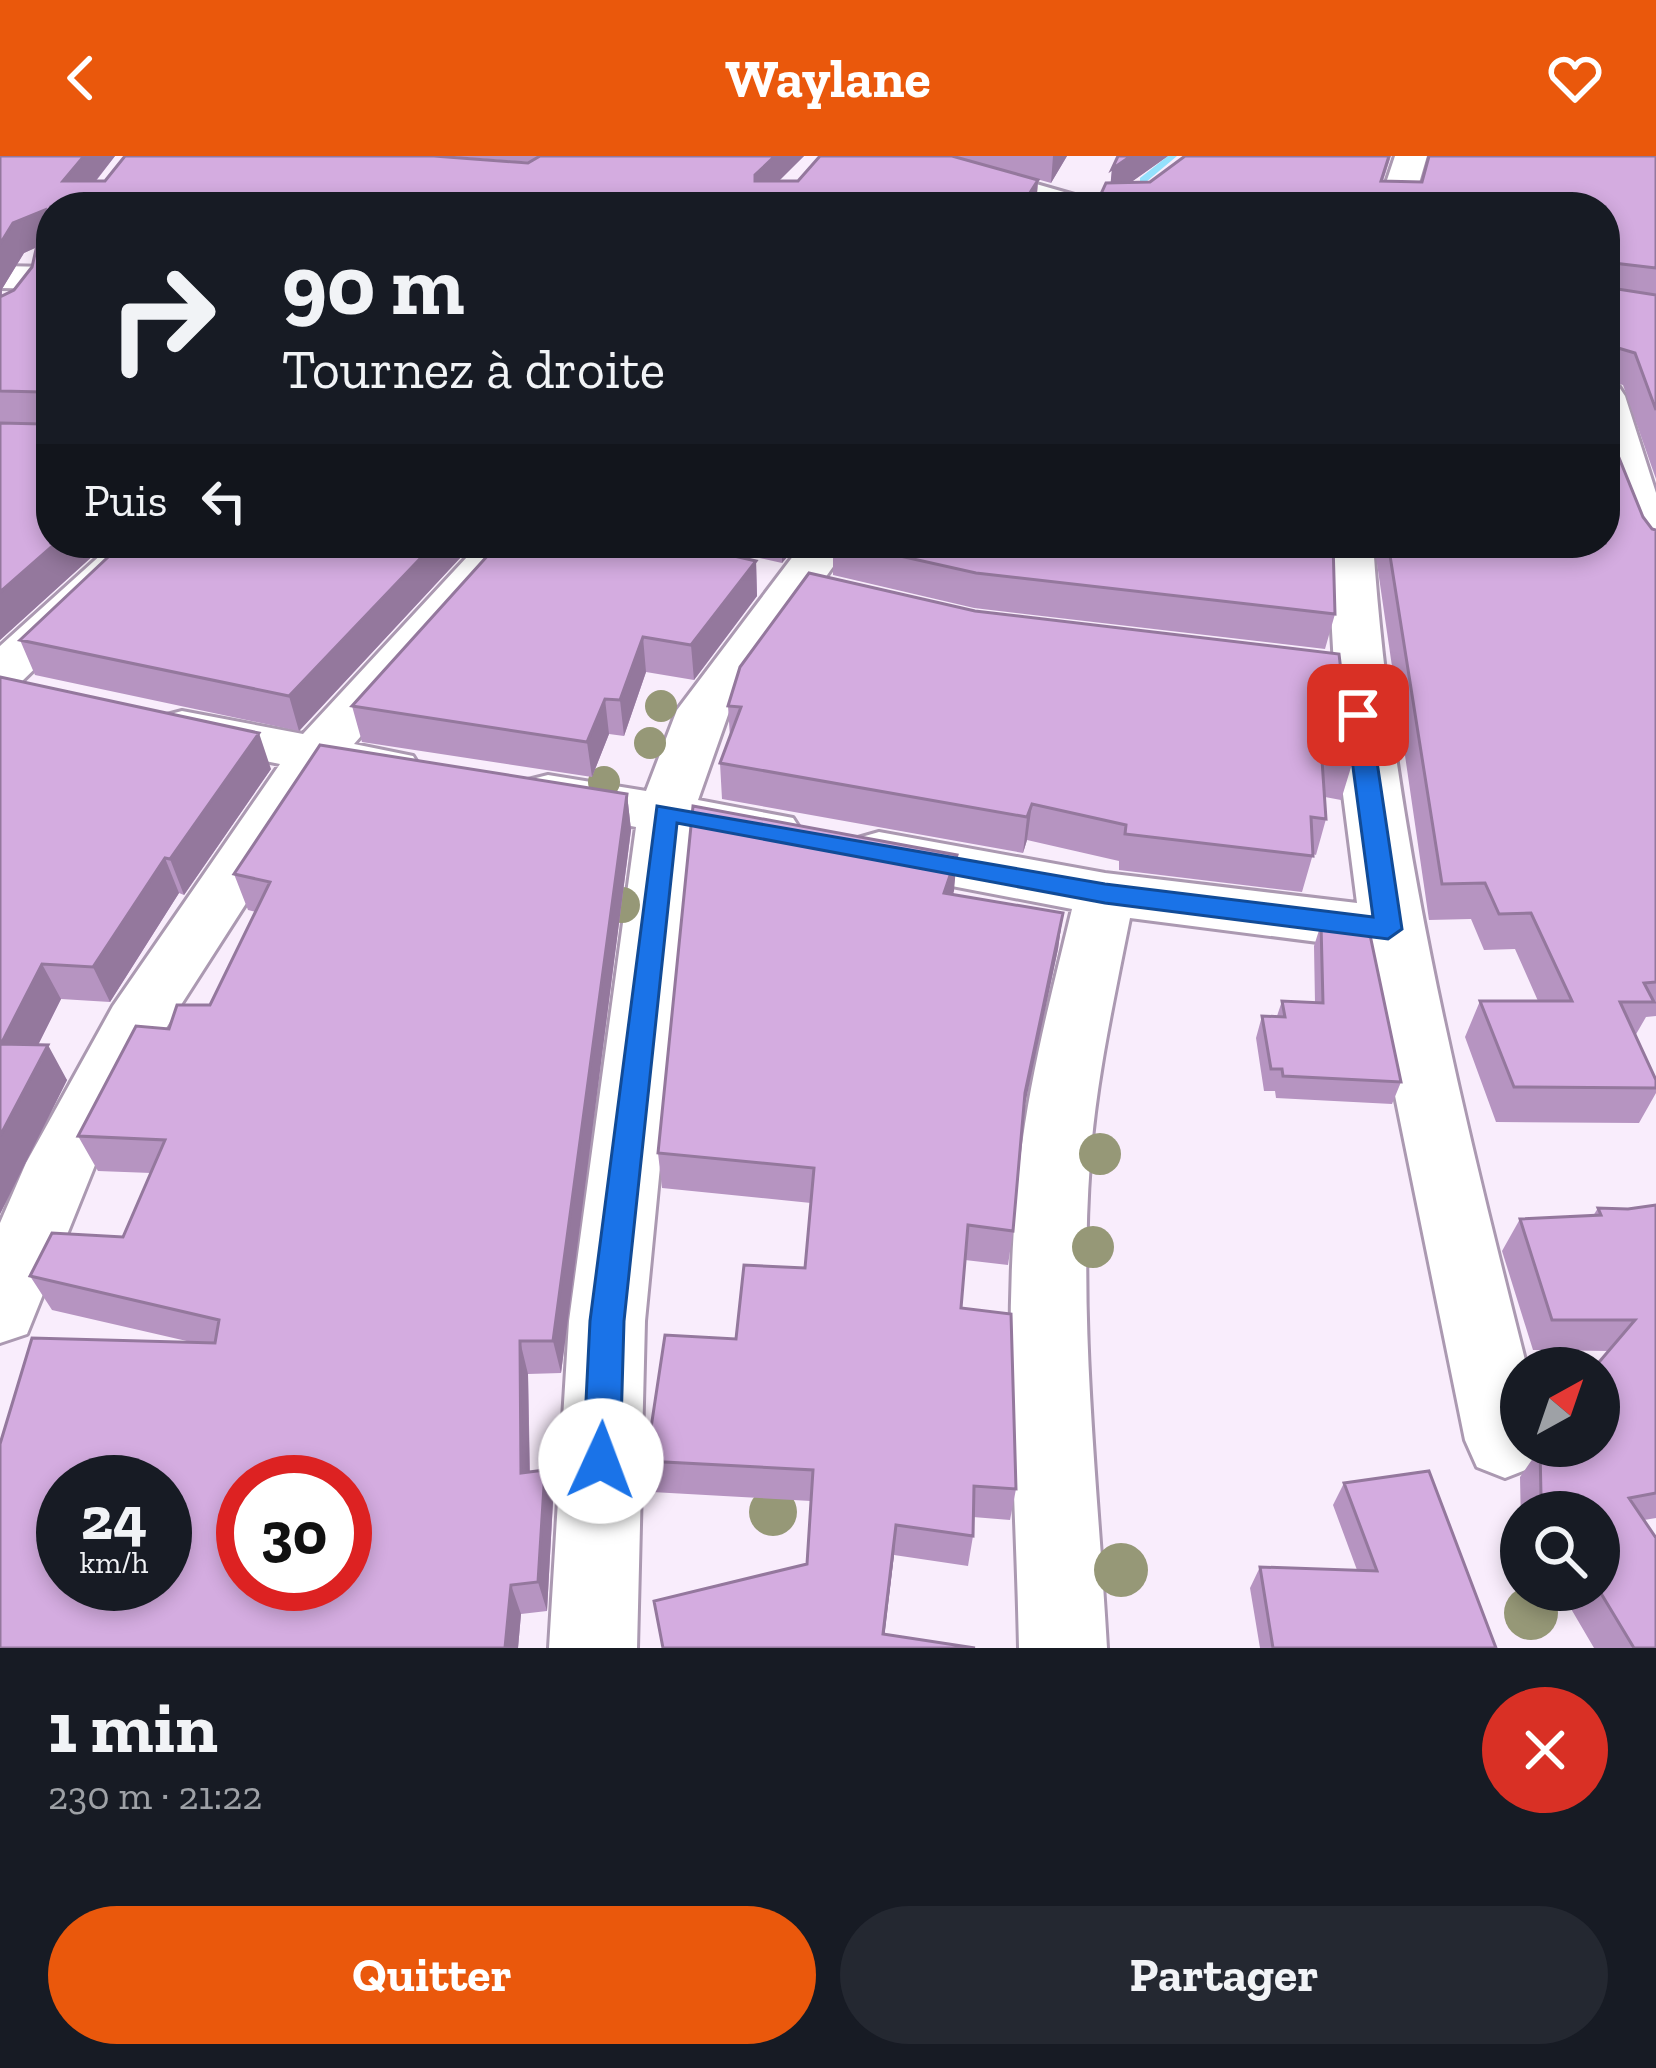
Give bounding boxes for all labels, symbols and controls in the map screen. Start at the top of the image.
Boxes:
icon: back [48,45,114,111]
icon: heart [1542,45,1608,111]
text: Waylane [725,46,931,111]
text: 90 m [282,235,465,336]
icon: right [84,240,240,396]
text: Tournez à droite [282,337,665,402]
icon: left [191,468,257,534]
text: Puis [84,474,167,528]
pin [1307,664,1409,766]
icon: arrive [1325,682,1391,748]
north arrow [1500,1347,1620,1467]
map controls [1500,1347,1620,1611]
position arrow [538,1398,664,1524]
speed limit sign: 30 [216,1455,372,1611]
text: 24 [81,1482,147,1554]
button: search [1500,1491,1620,1611]
text: km/h [80,1545,148,1581]
text: 1 min [48,1684,218,1770]
button: close [1482,1687,1608,1813]
text: 230 m · 21:22 [48,1772,262,1819]
button: Quitter [48,1906,816,2044]
button: Partager [840,1906,1608,2044]

